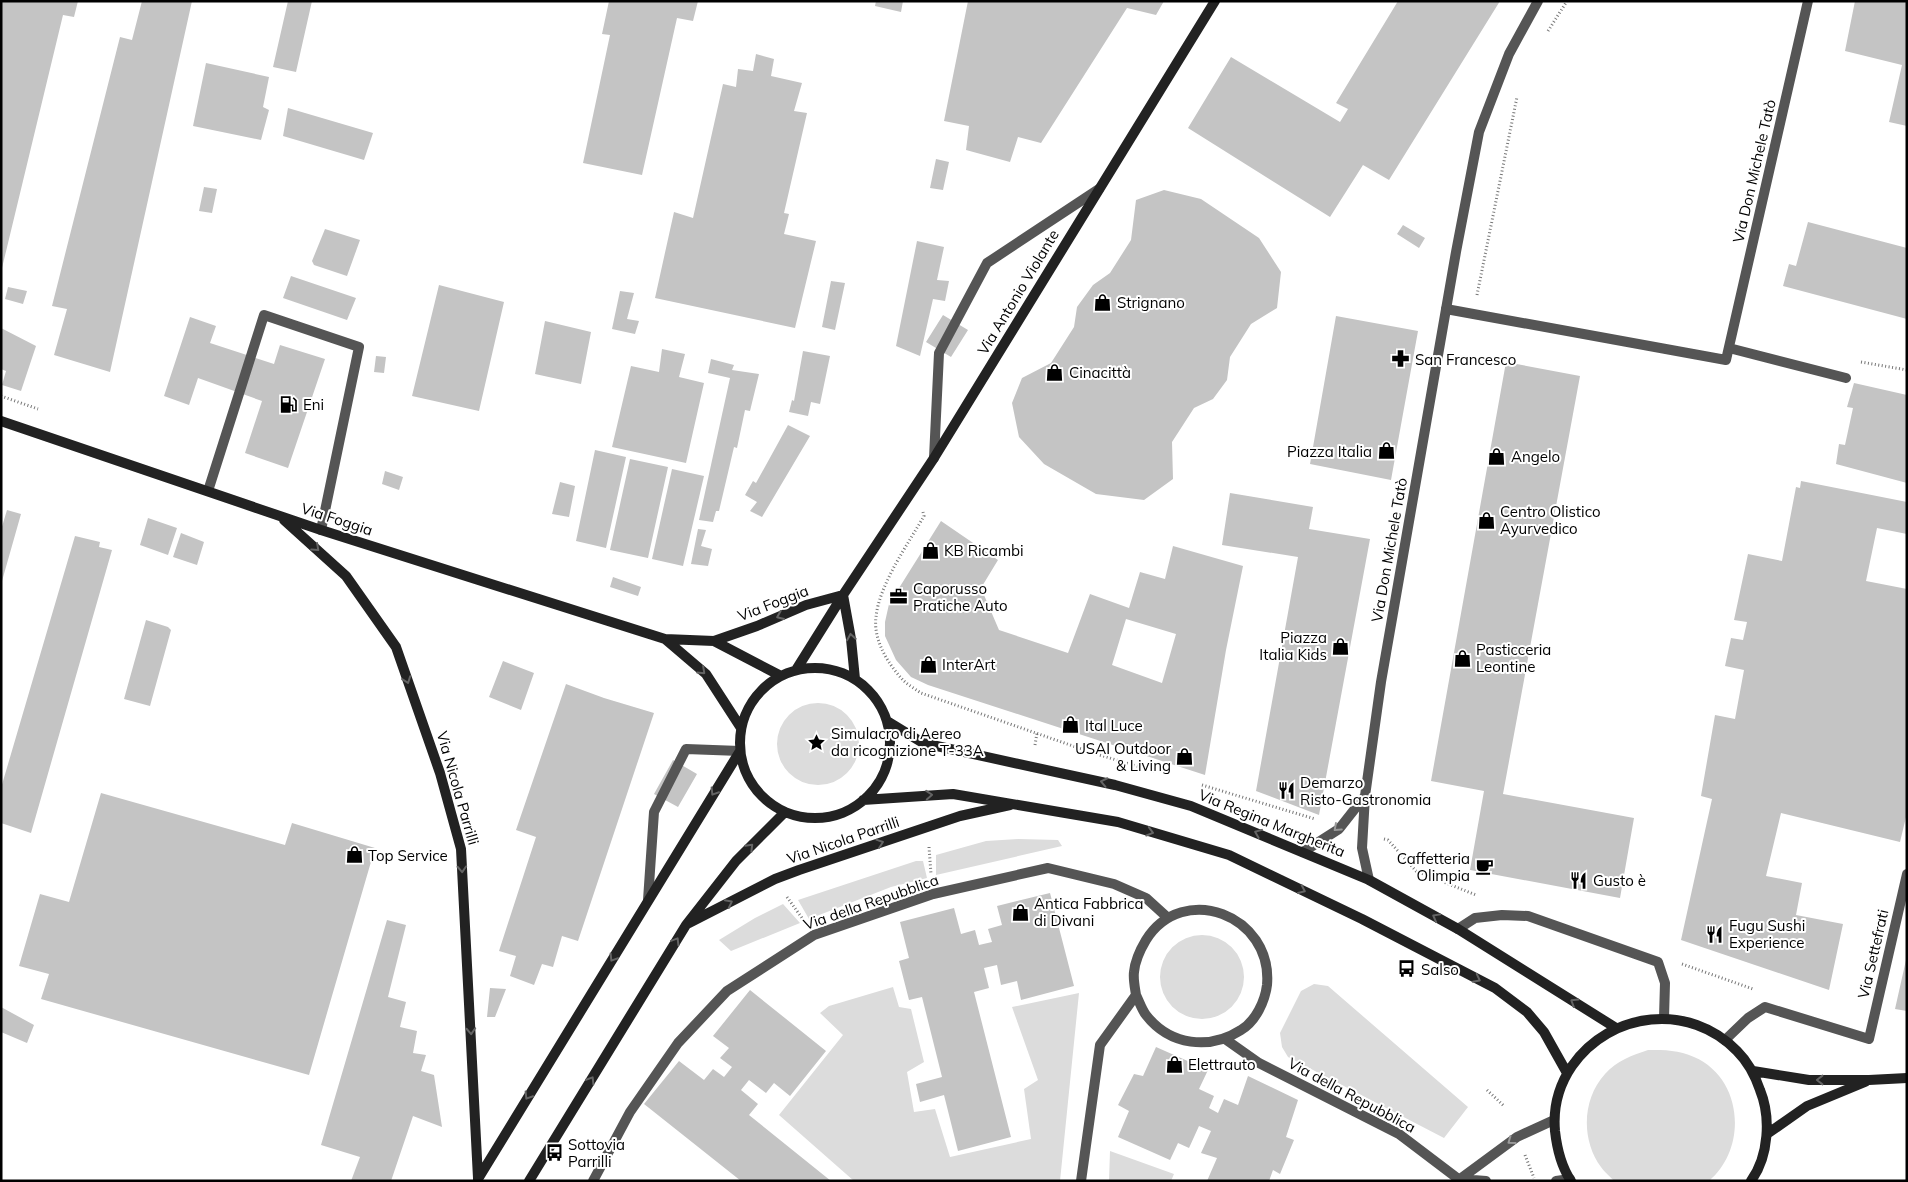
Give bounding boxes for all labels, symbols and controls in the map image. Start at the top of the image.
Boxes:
street label: Via Don Michele Tatò [1728,97,1780,245]
street label: Via Antonio Violante [973,226,1063,358]
shop icon: Strignano [1093,292,1113,312]
place label: Strignano [1117,293,1185,312]
pharmacy icon: San Francesco [1391,349,1411,369]
place label: San Francesco [1415,350,1516,369]
shop icon: Cinacittà [1045,362,1065,382]
place label: Cinacittà [1069,363,1131,382]
fuel station icon: Eni [279,394,299,414]
place label: Eni [303,395,324,414]
shop icon: Piazza Italia [1376,441,1396,461]
place label: Piazza Italia [1287,442,1372,461]
shop icon: Angelo [1487,446,1507,466]
place label: Angelo [1511,447,1560,466]
street label: Via Don Michele Tatò [1367,476,1411,624]
street label: Via Foggia [299,498,375,540]
place label: Centro Olistico Ayurvedico [1500,502,1601,538]
shop icon: Centro Olistico Ayurvedico [1476,510,1496,530]
shop icon: KB Ricambi [920,540,940,560]
place label: KB Ricambi [944,541,1024,560]
one-way arrow [311,543,320,552]
place label: Caporusso Pratiche Auto [913,579,1008,615]
street label: Via Foggia [735,581,811,625]
office icon: Caporusso Pratiche Auto [889,587,909,607]
one-way arrow [777,611,785,621]
place label: Piazza Italia Kids [1259,628,1327,664]
one-way arrow [846,632,856,641]
shop icon: Piazza Italia Kids [1331,636,1351,656]
place label: Pasticceria Leontine [1476,640,1551,676]
shop icon: Pasticceria Leontine [1452,648,1472,668]
shop icon: InterArt [918,654,938,674]
place label: InterArt [942,655,996,674]
one-way arrow [696,665,705,674]
one-way arrow [401,675,411,684]
shop icon: Ital Luce [1061,715,1081,735]
place label: Ital Luce [1085,716,1143,735]
place label: Simulacro di Aereo da ricognizione T-33A [831,724,984,760]
street label: Via Nicola Parrilli [433,729,483,847]
place icon: Simulacro di Aereo da ricognizione T-33A [807,732,827,752]
place label: USAI Outdoor & Living [1075,739,1172,775]
shop icon: USAI Outdoor & Living [1175,747,1195,767]
place label: Demarzo Risto-Gastronomia [1300,773,1431,809]
one-way arrow [1100,777,1109,788]
restaurant icon: Demarzo Risto-Gastronomia [1276,781,1296,801]
street label: Via Regina Margherita [1196,785,1348,861]
one-way arrow [710,787,720,796]
one-way arrow [925,790,933,801]
street label: Via Nicola Parrilli [784,812,902,868]
one-way arrow [1334,822,1343,831]
one-way arrow [1146,826,1154,836]
one-way arrow [1254,829,1263,840]
one-way arrow [875,838,884,848]
one-way arrow [744,843,753,852]
shop icon: Top Service [344,845,364,865]
place label: Top Service [368,846,448,865]
place label: Caffetteria Olimpia [1397,849,1470,885]
cafe icon: Caffetteria Olimpia [1474,857,1494,877]
one-way arrow [457,865,468,873]
street label: Via della Repubblica [801,870,941,934]
restaurant icon: Gusto è [1569,870,1589,890]
place label: Gusto è [1593,871,1646,890]
one-way arrow [1297,883,1306,894]
place label: Antica Fabbrica di Divani [1034,894,1143,930]
one-way arrow [724,899,733,909]
shop icon: Antica Fabbrica di Divani [1010,902,1030,922]
street label: Via Settefrati [1853,907,1893,1001]
one-way arrow [1432,913,1441,923]
place label: Fugu Sushi Experience [1729,916,1805,952]
restaurant icon: Fugu Sushi Experience [1705,924,1725,944]
one-way arrow [670,938,680,947]
one-way arrow [610,952,620,961]
bus stop icon: Salso [1397,959,1417,979]
place label: Salso [1421,960,1459,979]
one-way arrow [1471,973,1480,983]
one-way arrow [1571,998,1580,1008]
one-way arrow [465,1028,476,1036]
street label: Via della Repubblica [1285,1053,1419,1137]
shop icon: Elettrauto [1164,1054,1184,1074]
place label: Elettrauto [1188,1055,1256,1074]
one-way arrow [1816,1075,1824,1085]
one-way arrow [585,1076,595,1085]
one-way arrow [525,1091,535,1100]
place label: Sottovia Parrilli [568,1135,625,1171]
one-way arrow [1508,1136,1517,1144]
bus stop icon: Sottovia Parrilli [544,1143,564,1163]

